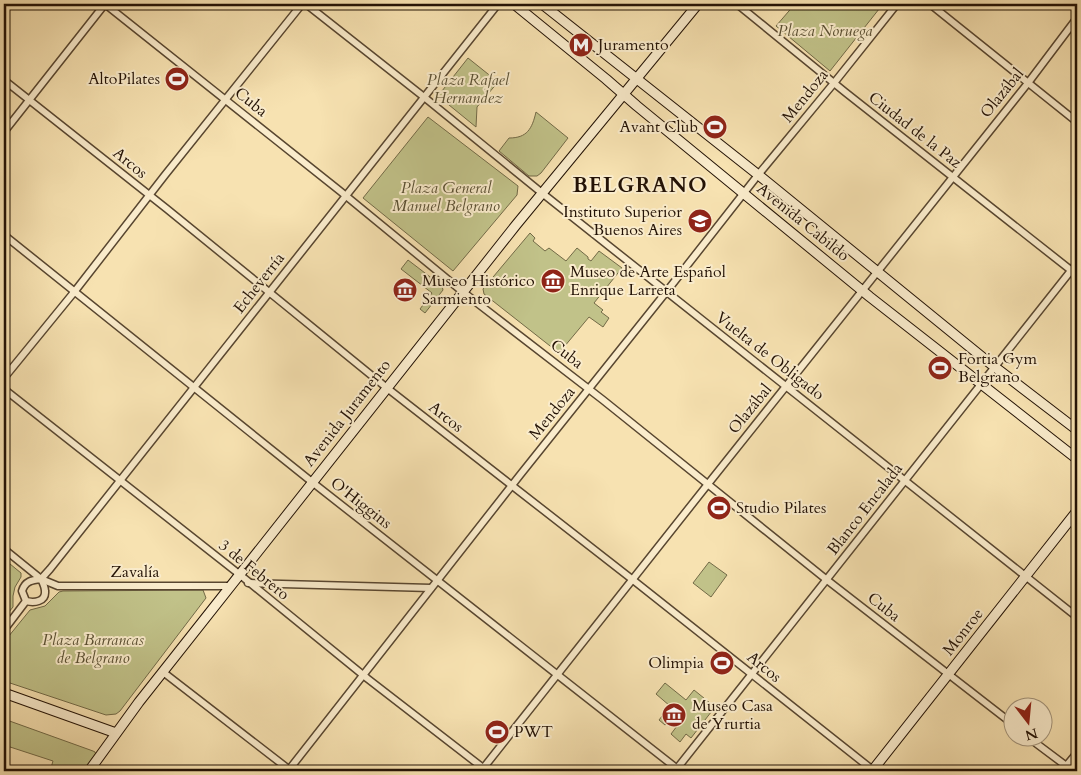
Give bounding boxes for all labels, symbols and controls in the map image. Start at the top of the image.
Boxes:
park label: Plaza Noruega [778,20,872,42]
metro station icon: Juramento [568,32,594,58]
place label: Juramento [596,34,669,56]
street label: Olazábal [975,63,1029,123]
street label: Mendoza [777,65,833,127]
sports icon: AltoPilates [164,66,190,92]
place label: AltoPilates [88,68,160,90]
park label: Plaza Rafael Hernandez [427,69,510,109]
street label: Cuba [230,82,272,122]
street label: Ciudad de la Paz [864,87,966,173]
sports icon: Avant Club [702,114,728,140]
place label: Avant Club [619,116,698,138]
street label: Arcos [108,142,152,184]
district label: BELGRANO [572,171,708,200]
park label: Plaza General Manuel Belgrano [392,177,500,217]
street label: Avenida Cabildo [752,178,854,266]
place label: Instituto Superior Buenos Aires [563,201,682,241]
school or university icon: Instituto Superior Buenos Aires [687,208,713,234]
street label: Echeverría [228,248,290,318]
place label: Museo de Arte Español Enrique Larreta [570,261,726,301]
museum icon: Museo de Arte Español Enrique Larreta [540,268,566,294]
place label: Museo Histórico Sarmiento [422,270,535,310]
museum icon: Museo Histórico Sarmiento [392,277,418,303]
street label: Vuelta de Obligado [711,307,829,406]
street label: Cuba [546,334,588,374]
place label: Fortia Gym Belgrano [958,348,1037,388]
street label: Avenida Juramento [298,354,396,471]
sports icon: Fortia Gym Belgrano [927,355,953,381]
street label: Olazábal [723,379,777,439]
street label: Mendoza [524,382,580,444]
street label: Arcos [424,396,468,438]
street label: Blanco Encalada [822,459,908,559]
street label: O'Higgins [326,472,396,534]
sports icon: Studio Pilates [706,495,732,521]
place label: Studio Pilates [736,497,826,519]
street label: 3 de Febrero [214,535,294,606]
street label: Zavalía [111,561,159,583]
street label: Cuba [863,587,905,627]
street label: Monroe [938,604,988,660]
park label: Plaza Barrancas de Belgrano [42,629,144,669]
street label: Arcos [742,646,786,688]
sports icon: Olimpia [709,650,735,676]
place label: Olimpia [648,652,704,674]
place label: Museo Casa de Yrurtia [692,695,773,735]
north arrow [1004,698,1054,748]
museum icon: Museo Casa de Yrurtia [661,702,687,728]
sports icon: PWT [484,719,510,745]
place label: PWT [514,721,553,743]
text: N [1023,723,1040,745]

